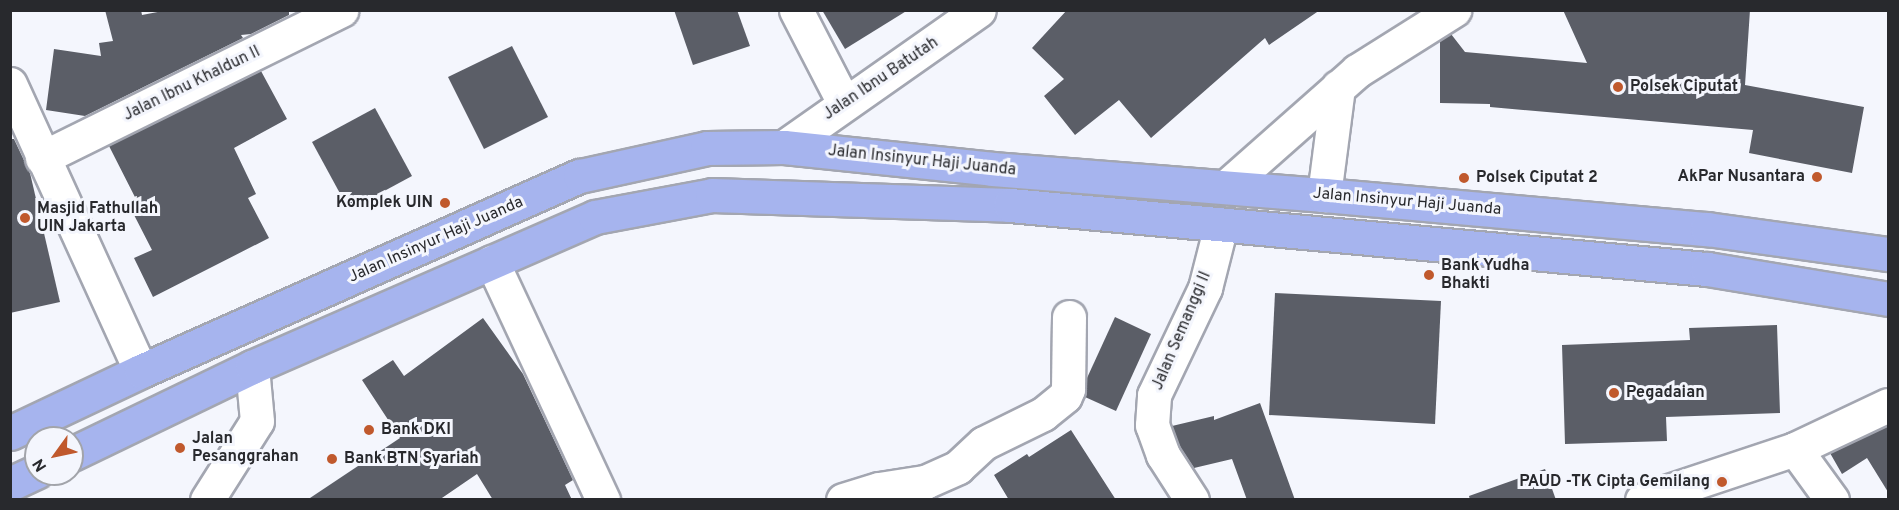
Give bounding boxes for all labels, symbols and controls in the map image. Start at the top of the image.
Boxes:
street label: Jalan Ibnu Batutah [820,33,942,125]
street label: Jalan Ibnu Khaldun II [120,42,264,126]
place label: Polsek Ciputat [1630,77,1738,97]
marker: Polsek Ciputat [1611,80,1625,94]
street label: Jalan Insinyur Haji Juanda [827,142,1017,180]
place label: AkPar Nusantara [1678,167,1805,187]
place label: Polsek Ciputat 2 [1476,168,1598,188]
marker: AkPar Nusantara [1810,170,1824,184]
marker: Polsek Ciputat 2 [1457,171,1471,185]
street label: Jalan Insinyur Haji Juanda [1312,184,1502,220]
place label: Komplek UIN [336,193,433,213]
street label: Jalan Insinyur Haji Juanda [346,193,526,287]
marker: Komplek UIN [438,196,452,210]
place label: Masjid Fathullah UIN Jakarta [37,199,158,237]
marker: Masjid Fathullah UIN Jakarta [18,211,32,225]
place label: Bank Yudha Bhakti [1441,256,1530,294]
marker: Bank Yudha Bhakti [1422,268,1436,282]
street label: Jalan Semanggi II [1148,269,1216,393]
place label: Pegadaian [1626,383,1705,403]
marker: Pegadaian [1607,386,1621,400]
place label: Bank DKI [381,420,451,440]
marker: Bank DKI [362,423,376,437]
north arrow [24,426,84,486]
place label: Jalan Pesanggrahan [192,429,299,467]
marker: Jalan Pesanggrahan [173,441,187,455]
place label: Bank BTN Syariah [344,449,479,469]
marker: Bank BTN Syariah [325,452,339,466]
text: N [29,454,52,475]
place label: PAUD -TK Cipta Gemilang [1519,472,1710,492]
marker: PAUD -TK Cipta Gemilang [1715,475,1729,489]

